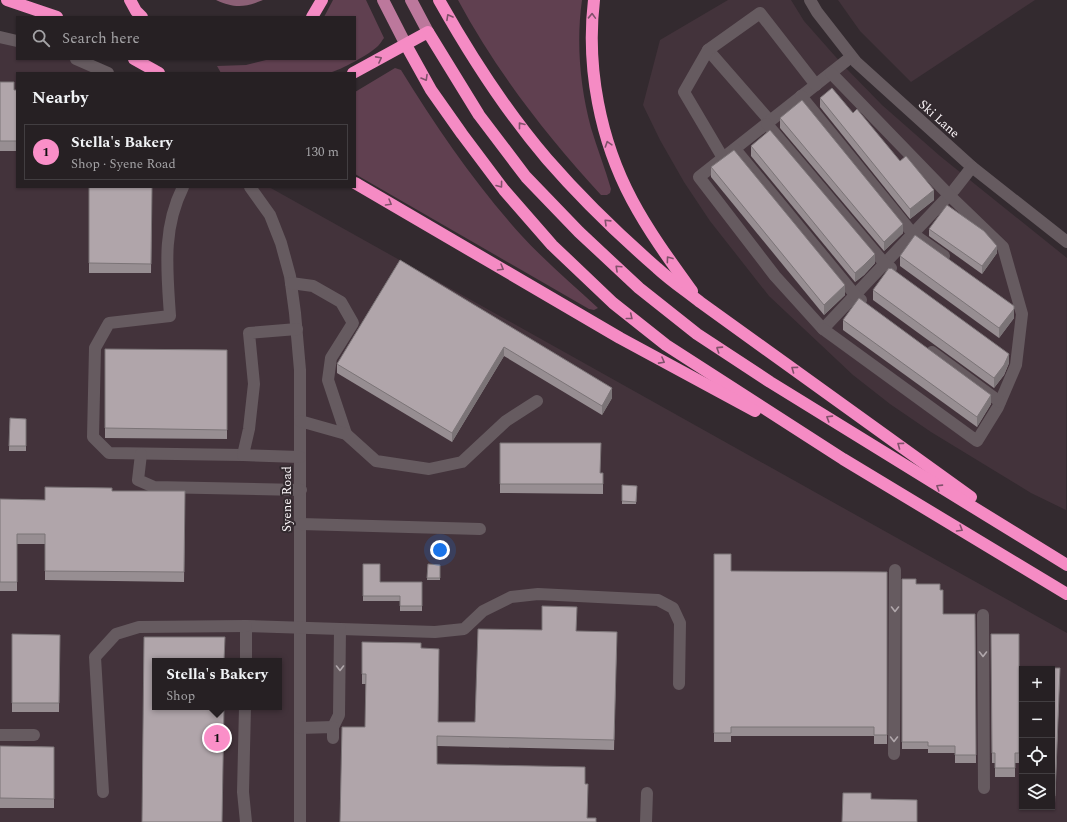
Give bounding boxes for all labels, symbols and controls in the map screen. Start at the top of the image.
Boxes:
one-way arrow [446,13,453,21]
one-way arrow [588,13,597,19]
search box [16,16,356,60]
icon: search [30,27,52,49]
text: Search here [62,27,140,50]
one-way arrow [375,56,382,63]
one-way arrow [421,74,428,82]
text: Nearby [32,85,88,111]
street label: Ski Lane [914,95,964,143]
one-way arrow [518,122,525,129]
text: Stella's Bakery [71,131,173,154]
one-way arrow [605,141,613,148]
text: 1 [42,142,50,162]
text: 130 m [305,142,339,162]
text: Shop · Syene Road [71,154,176,174]
one-way arrow [495,180,502,187]
one-way arrow [385,198,392,205]
one-way arrow [604,219,612,226]
one-way arrow [666,256,674,263]
one-way arrow [497,264,504,271]
one-way arrow [615,266,622,273]
one-way arrow [626,312,633,319]
one-way arrow [716,346,723,354]
one-way arrow [658,356,666,363]
one-way arrow [792,367,799,374]
one-way arrow [826,416,833,423]
one-way arrow [897,443,904,450]
street label: Syene Road [277,466,297,532]
one-way arrow [937,484,944,491]
one-way arrow [956,525,963,532]
your location [430,540,450,560]
one-way arrow [891,606,899,612]
one-way arrow [979,651,987,657]
popup [152,658,282,710]
text: Stella's Bakery [166,663,268,686]
one-way arrow [336,665,344,671]
map controls [1019,666,1055,810]
button: + [1019,666,1055,702]
text: Shop [166,686,195,706]
button: − [1019,702,1055,738]
pin: 1 [204,723,230,753]
one-way arrow [890,736,898,742]
button: locate [1019,738,1055,774]
button: layers [1019,774,1055,810]

